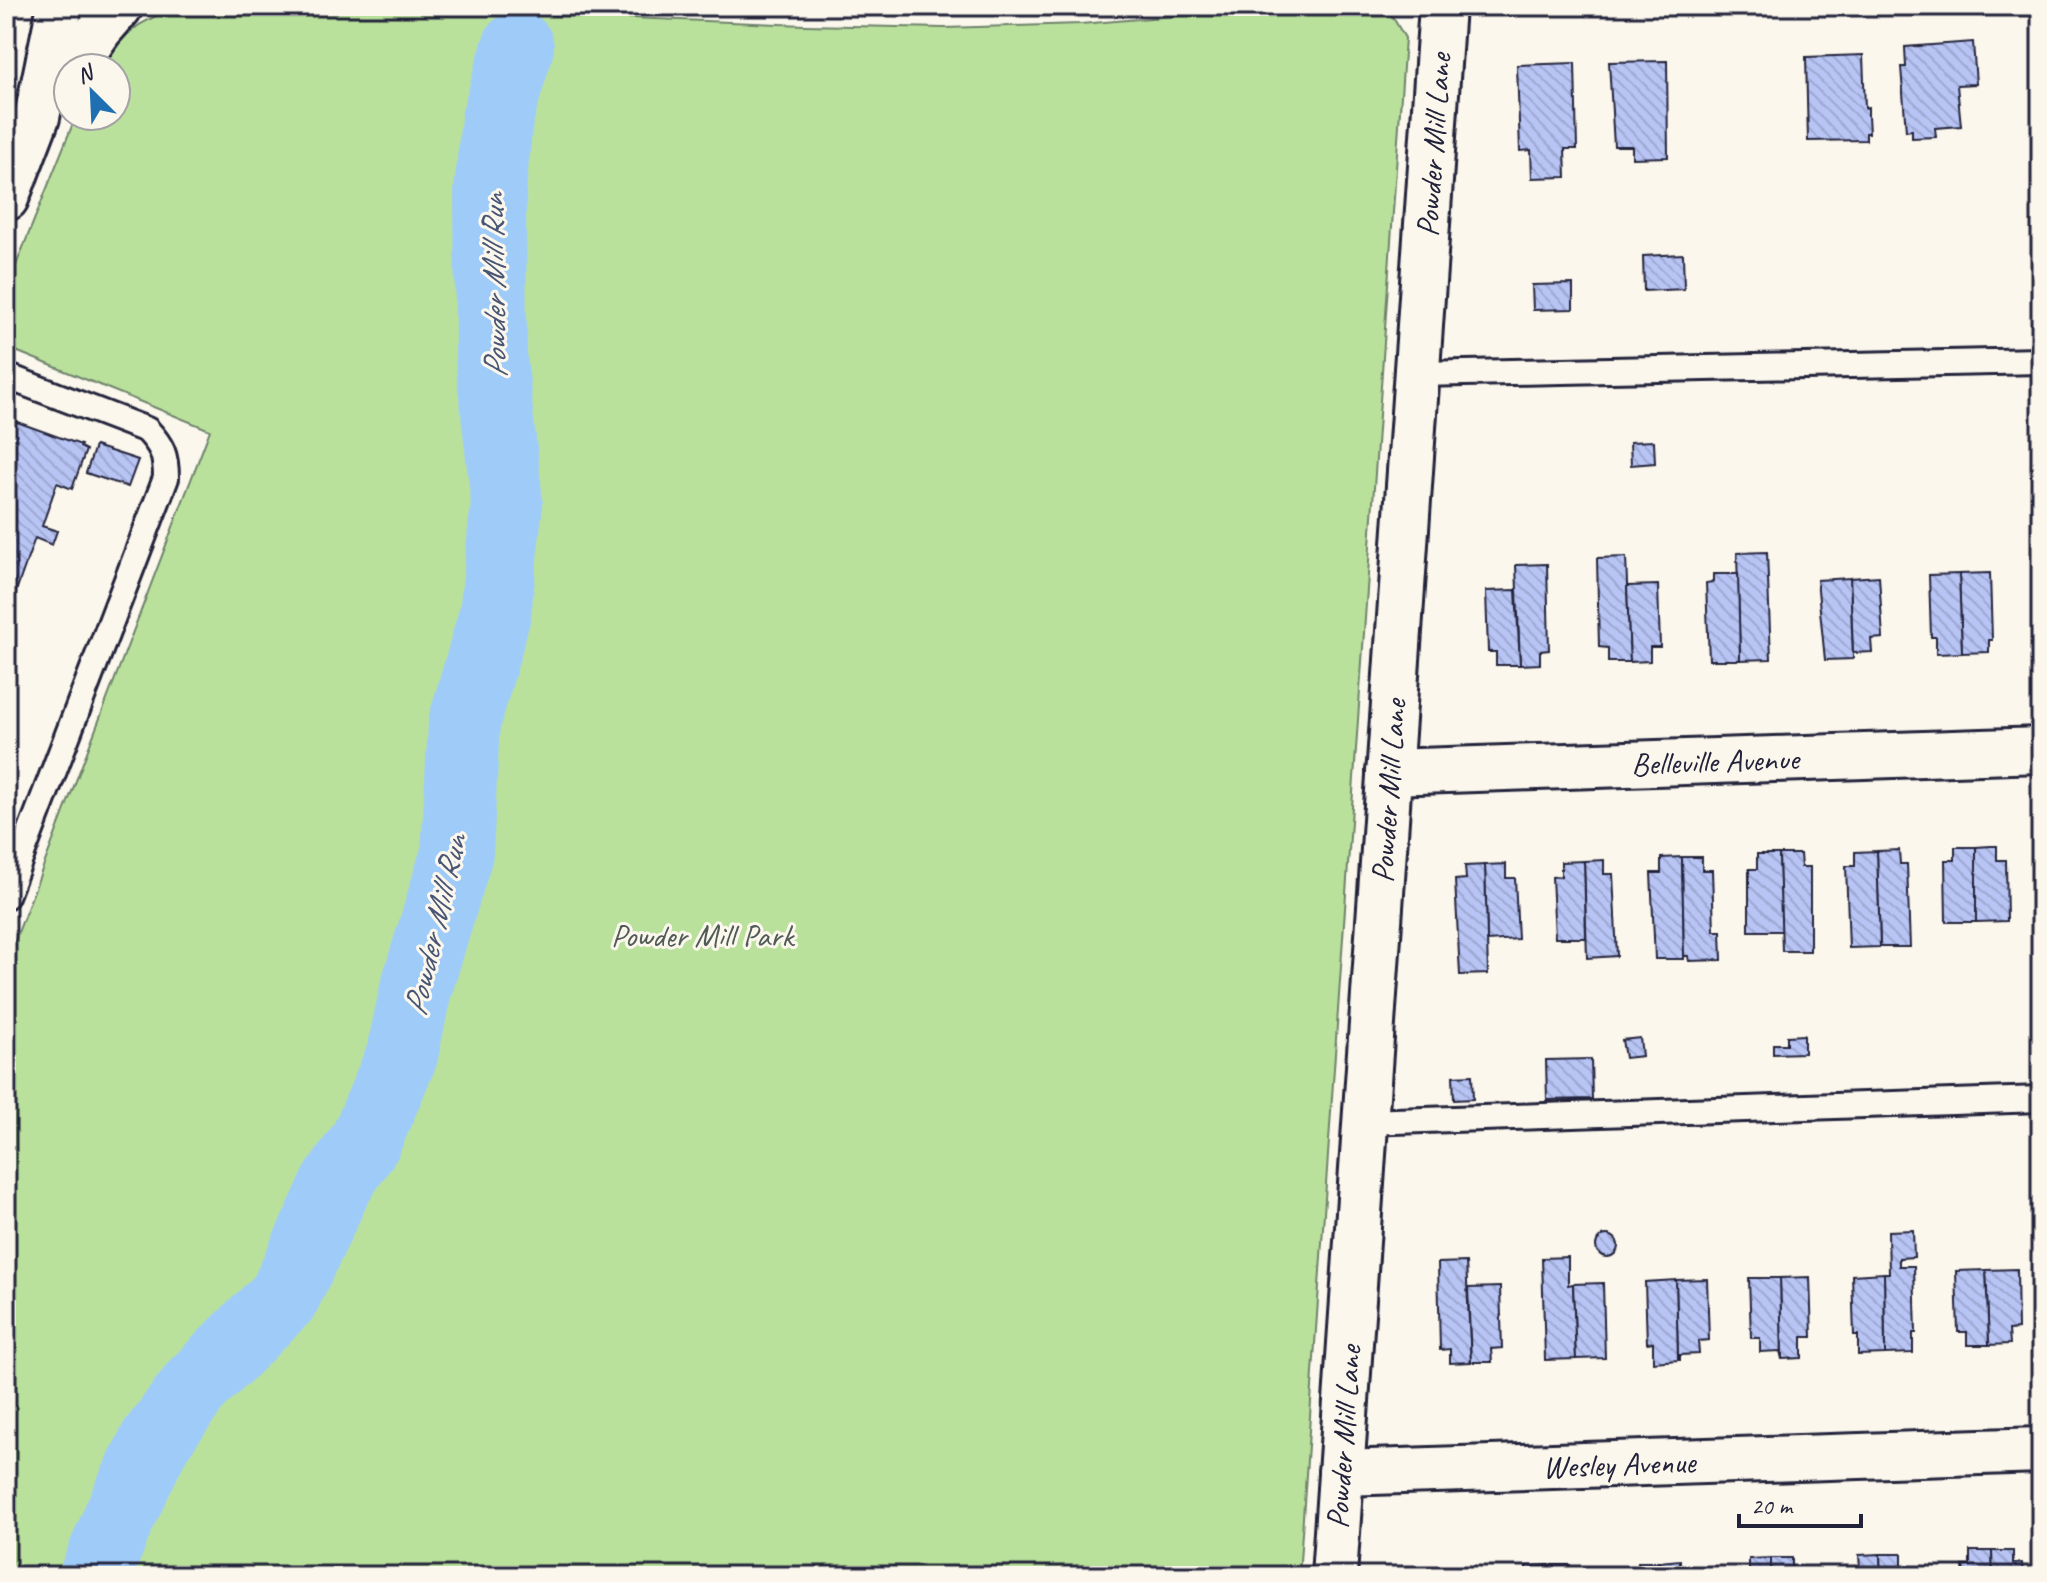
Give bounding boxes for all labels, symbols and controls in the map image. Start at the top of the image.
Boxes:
street label: Powder Mill Lane [1407,49,1461,238]
north arrow [52,52,132,132]
text: N [72,58,99,90]
water label: Powder Mill Run [470,190,517,378]
street label: Powder Mill Lane [1362,695,1416,884]
street label: Belleville Avenue [1630,738,1802,785]
water label: Powder Mill Run [393,827,477,1020]
park label: Powder Mill Park [611,915,795,956]
street label: Powder Mill Lane [1317,1341,1371,1530]
street label: Wesley Avenue [1542,1441,1699,1488]
scale bar [1739,1478,1861,1528]
text: 20 m [1751,1491,1794,1521]

